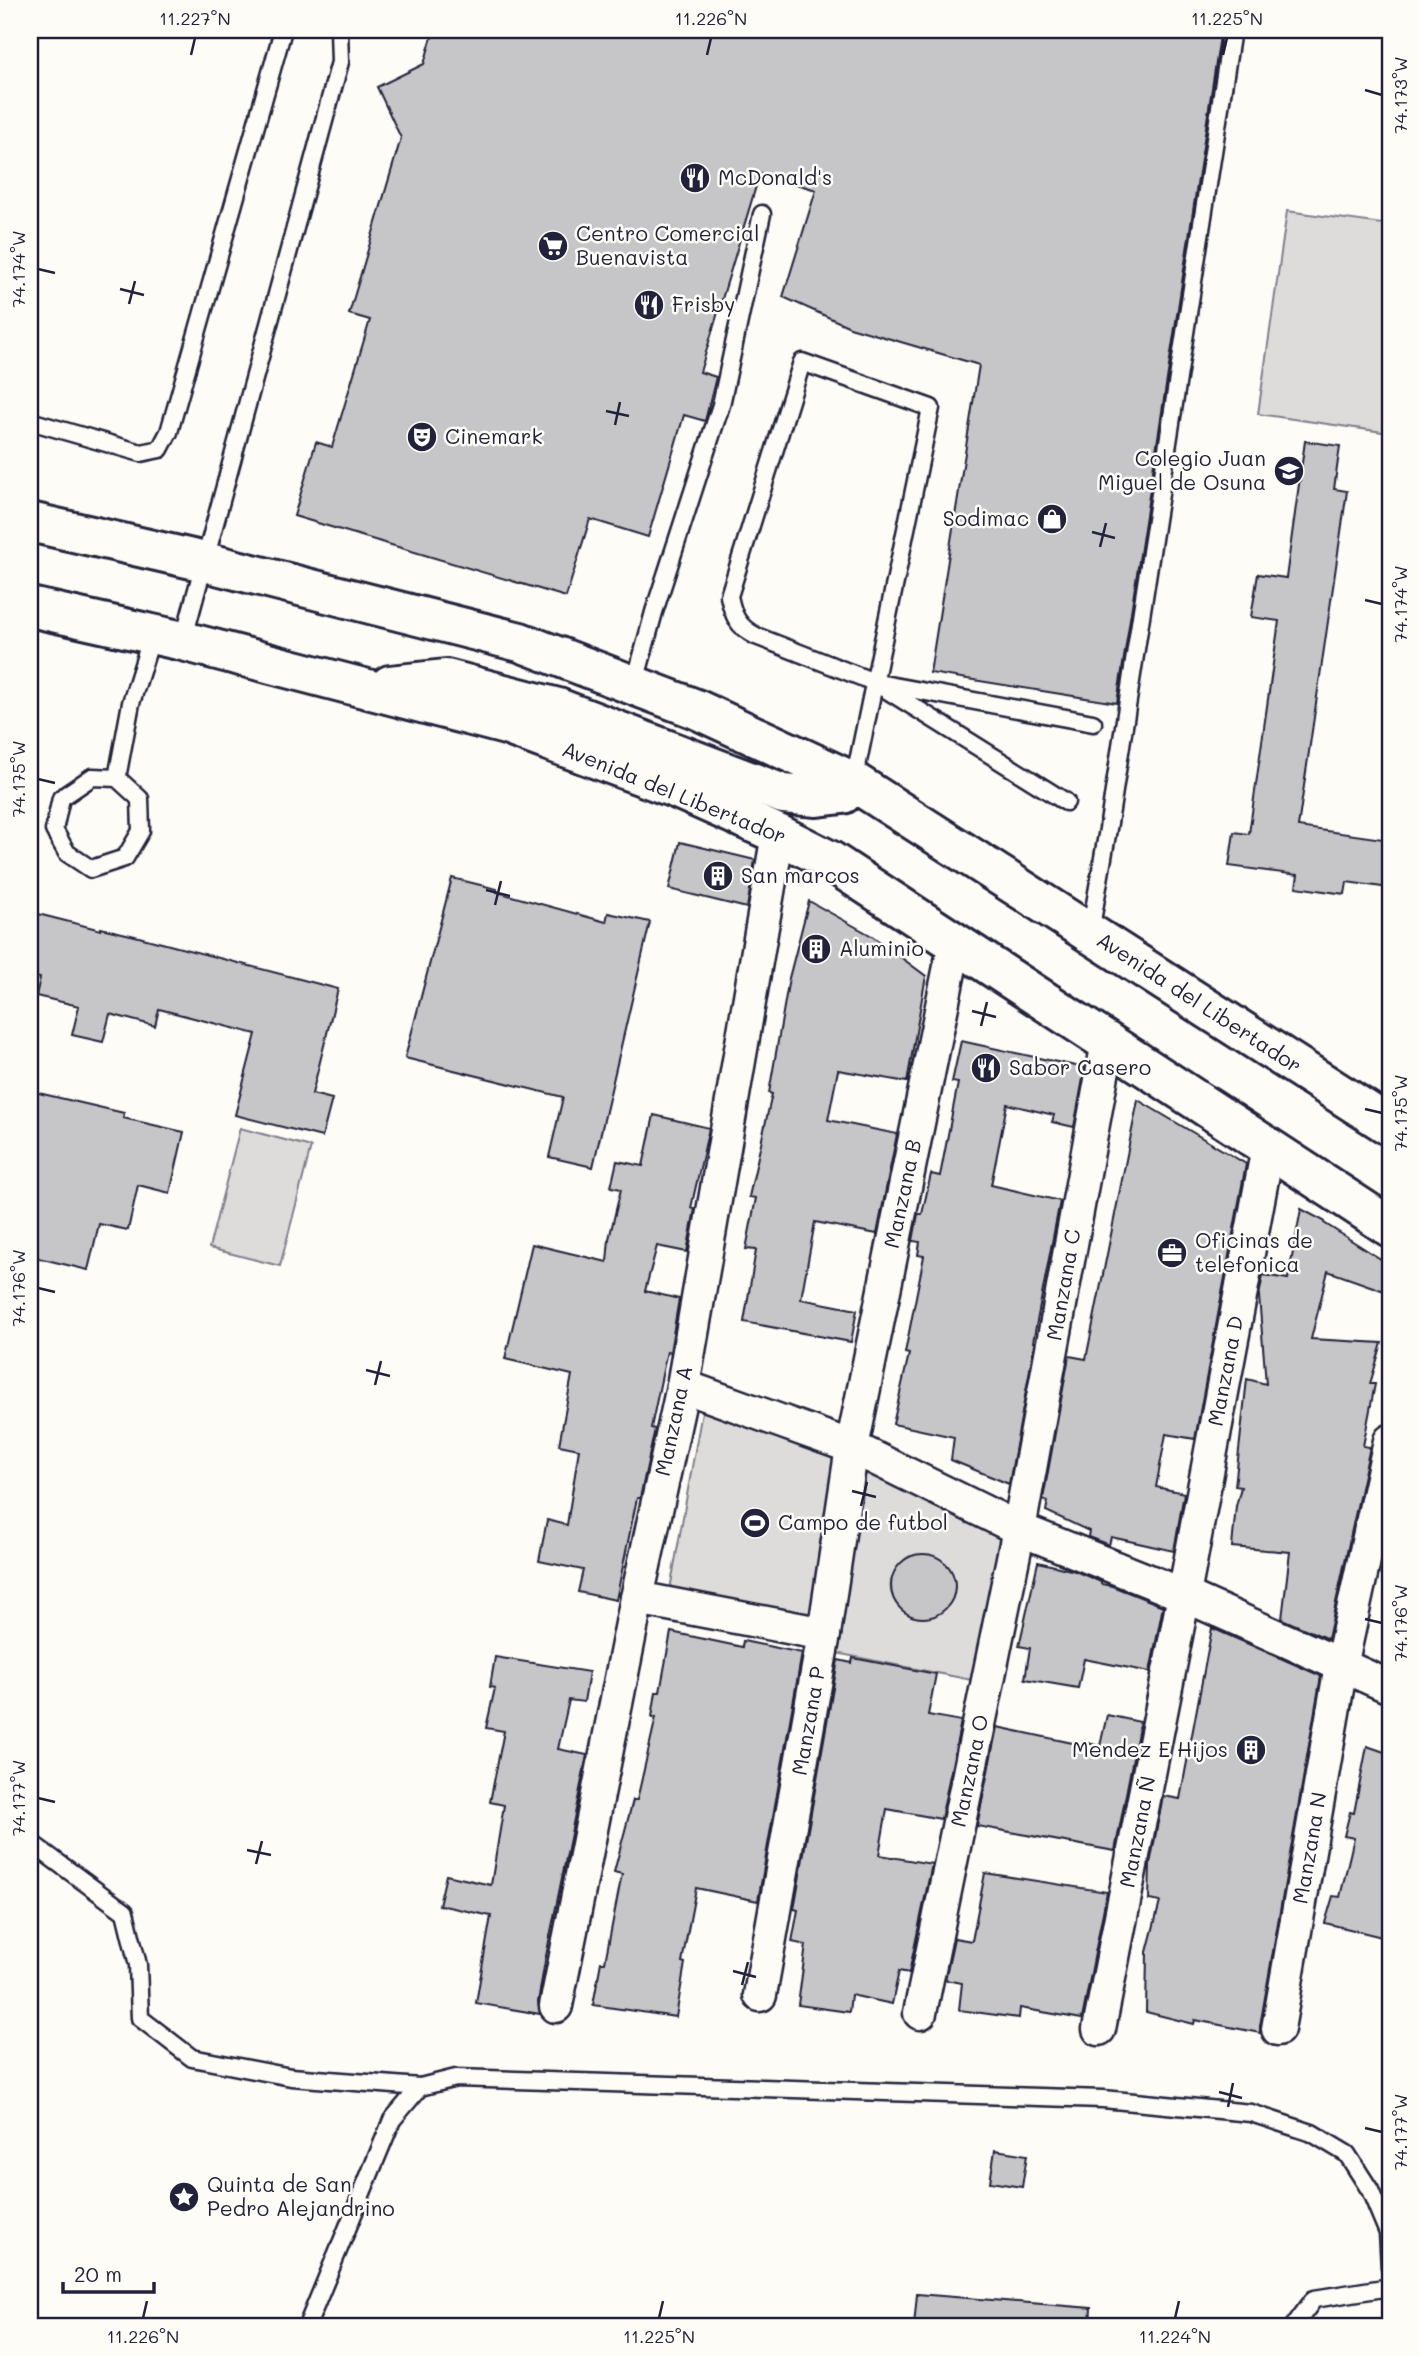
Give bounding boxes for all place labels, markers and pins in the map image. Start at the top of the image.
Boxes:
restaurant icon: McDonald's [678,161,712,195]
place label: McDonald's [718,163,832,190]
place label: Centro Comercial Buenavista [576,219,759,270]
supermarket icon: Centro Comercial Buenavista [536,229,570,263]
restaurant icon: Frisby [632,288,666,322]
place label: Frisby [672,290,735,317]
theatre icon: Cinemark [405,420,439,454]
place label: Cinemark [445,422,543,449]
place label: Colegio Juan Miguel de Osuna [1098,444,1266,495]
school or university icon: Colegio Juan Miguel de Osuna [1272,454,1306,488]
shop icon: Sodimac [1035,502,1069,536]
place label: Sodimac [943,504,1029,531]
building icon: San marcos [701,859,735,893]
place label: San marcos [741,861,860,888]
building icon: Aluminio [799,932,833,966]
place label: Aluminio [839,934,924,961]
restaurant icon: Sabor Casero [969,1051,1003,1085]
place label: Sabor Casero [1009,1053,1151,1080]
place label: Oficinas de telefonica [1195,1226,1313,1277]
office icon: Oficinas de telefonica [1155,1236,1189,1270]
sports icon: Campo de futbol [738,1506,772,1540]
place label: Campo de futbol [778,1508,948,1535]
building icon: Mendez E Hijos [1234,1733,1268,1767]
place label: Mendez E Hijos [1072,1735,1228,1762]
place label: Quinta de San Pedro Alejandrino [207,2170,395,2221]
place icon: Quinta de San Pedro Alejandrino [167,2180,201,2214]

